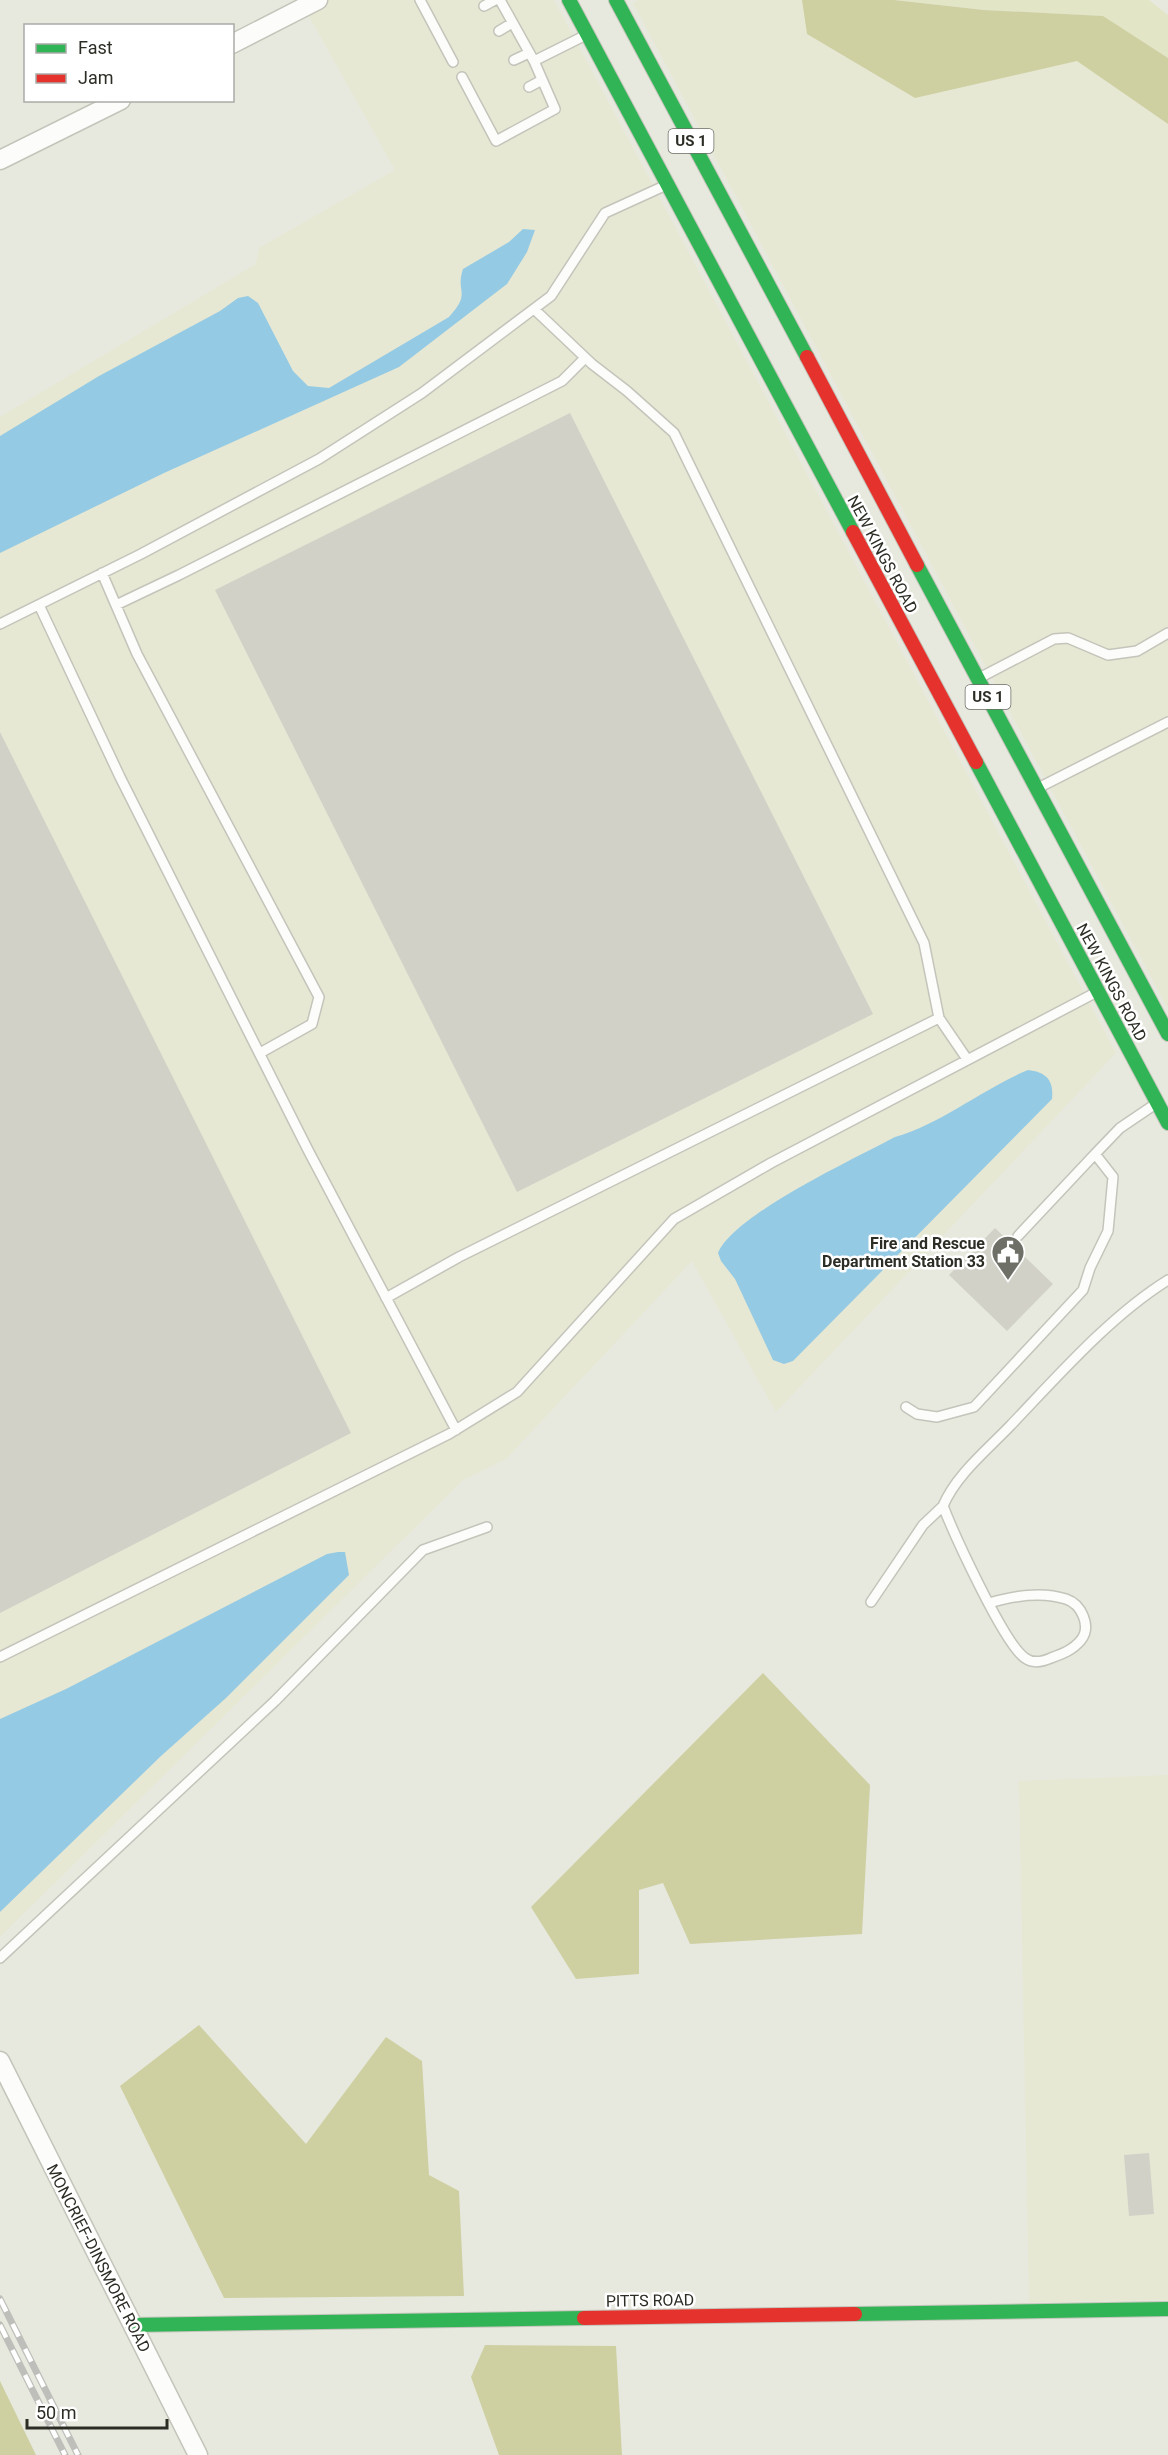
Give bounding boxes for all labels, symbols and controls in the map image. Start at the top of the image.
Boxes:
legend [24,24,234,102]
text: Fast [78,37,113,58]
text: Jam [78,67,114,88]
road number: US 1 [668,129,714,153]
street label: NEW KINGS ROAD [844,492,922,616]
road number: US 1 [966,685,1010,709]
street label: NEW KINGS ROAD [1073,920,1151,1044]
place label: Fire and Rescue Department Station 33 [822,1234,985,1271]
public building icon: Fire and Rescue Department Station 33 [990,1234,1026,1281]
street label: MONCRIEF-DINSMORE ROAD [43,2161,154,2356]
street label: PITTS ROAD [606,2290,694,2311]
scale bar [27,2392,166,2430]
text: 50 m [36,2402,76,2423]

